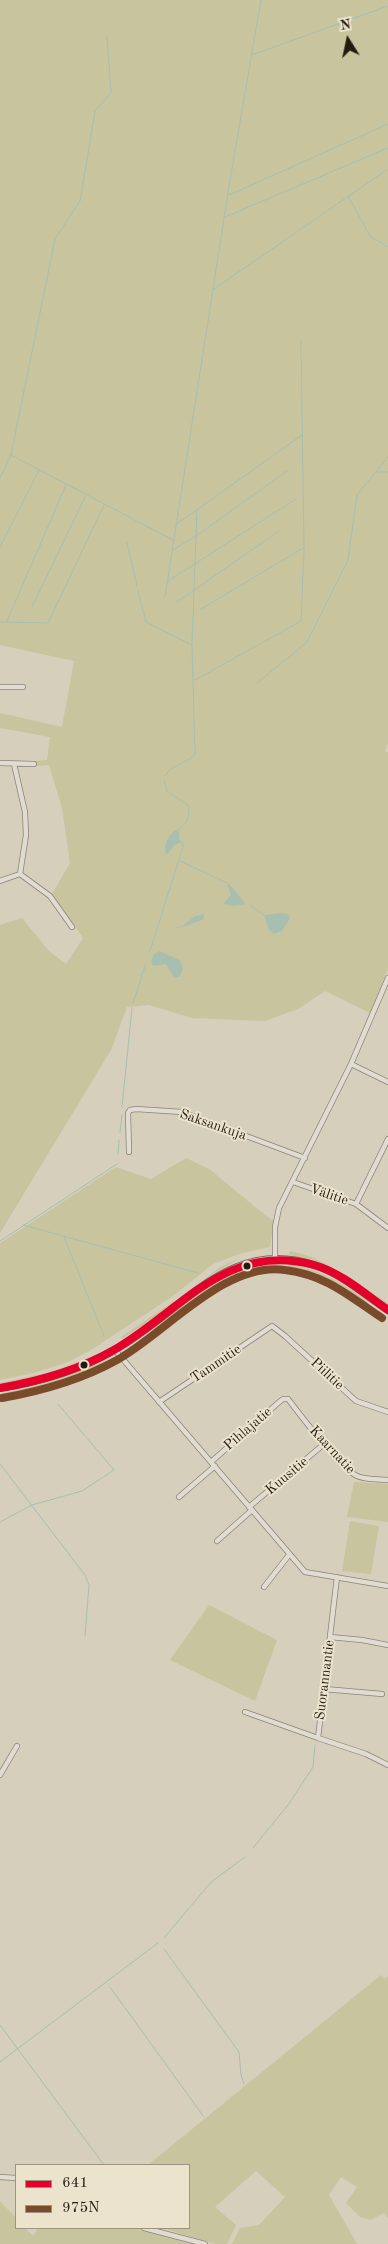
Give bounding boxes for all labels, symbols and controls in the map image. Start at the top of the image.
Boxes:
north arrow [323,15,373,65]
text: N [339,17,352,33]
street label: Saksankuja [177,1106,249,1144]
street label: Välitie [308,1181,350,1209]
unlabelled marker [242,1261,252,1271]
street label: Tammitie [188,1341,244,1387]
street label: Piilitie [307,1354,347,1394]
unlabelled marker [79,1360,89,1370]
street label: Pihlajatie [221,1404,275,1454]
street label: Kaarnatie [305,1422,359,1478]
street label: Kuusitie [262,1453,312,1499]
street label: Suorannantie [312,1639,338,1721]
legend [15,2164,190,2229]
text: 641 [62,2176,88,2191]
text: 975N [62,2201,100,2216]

